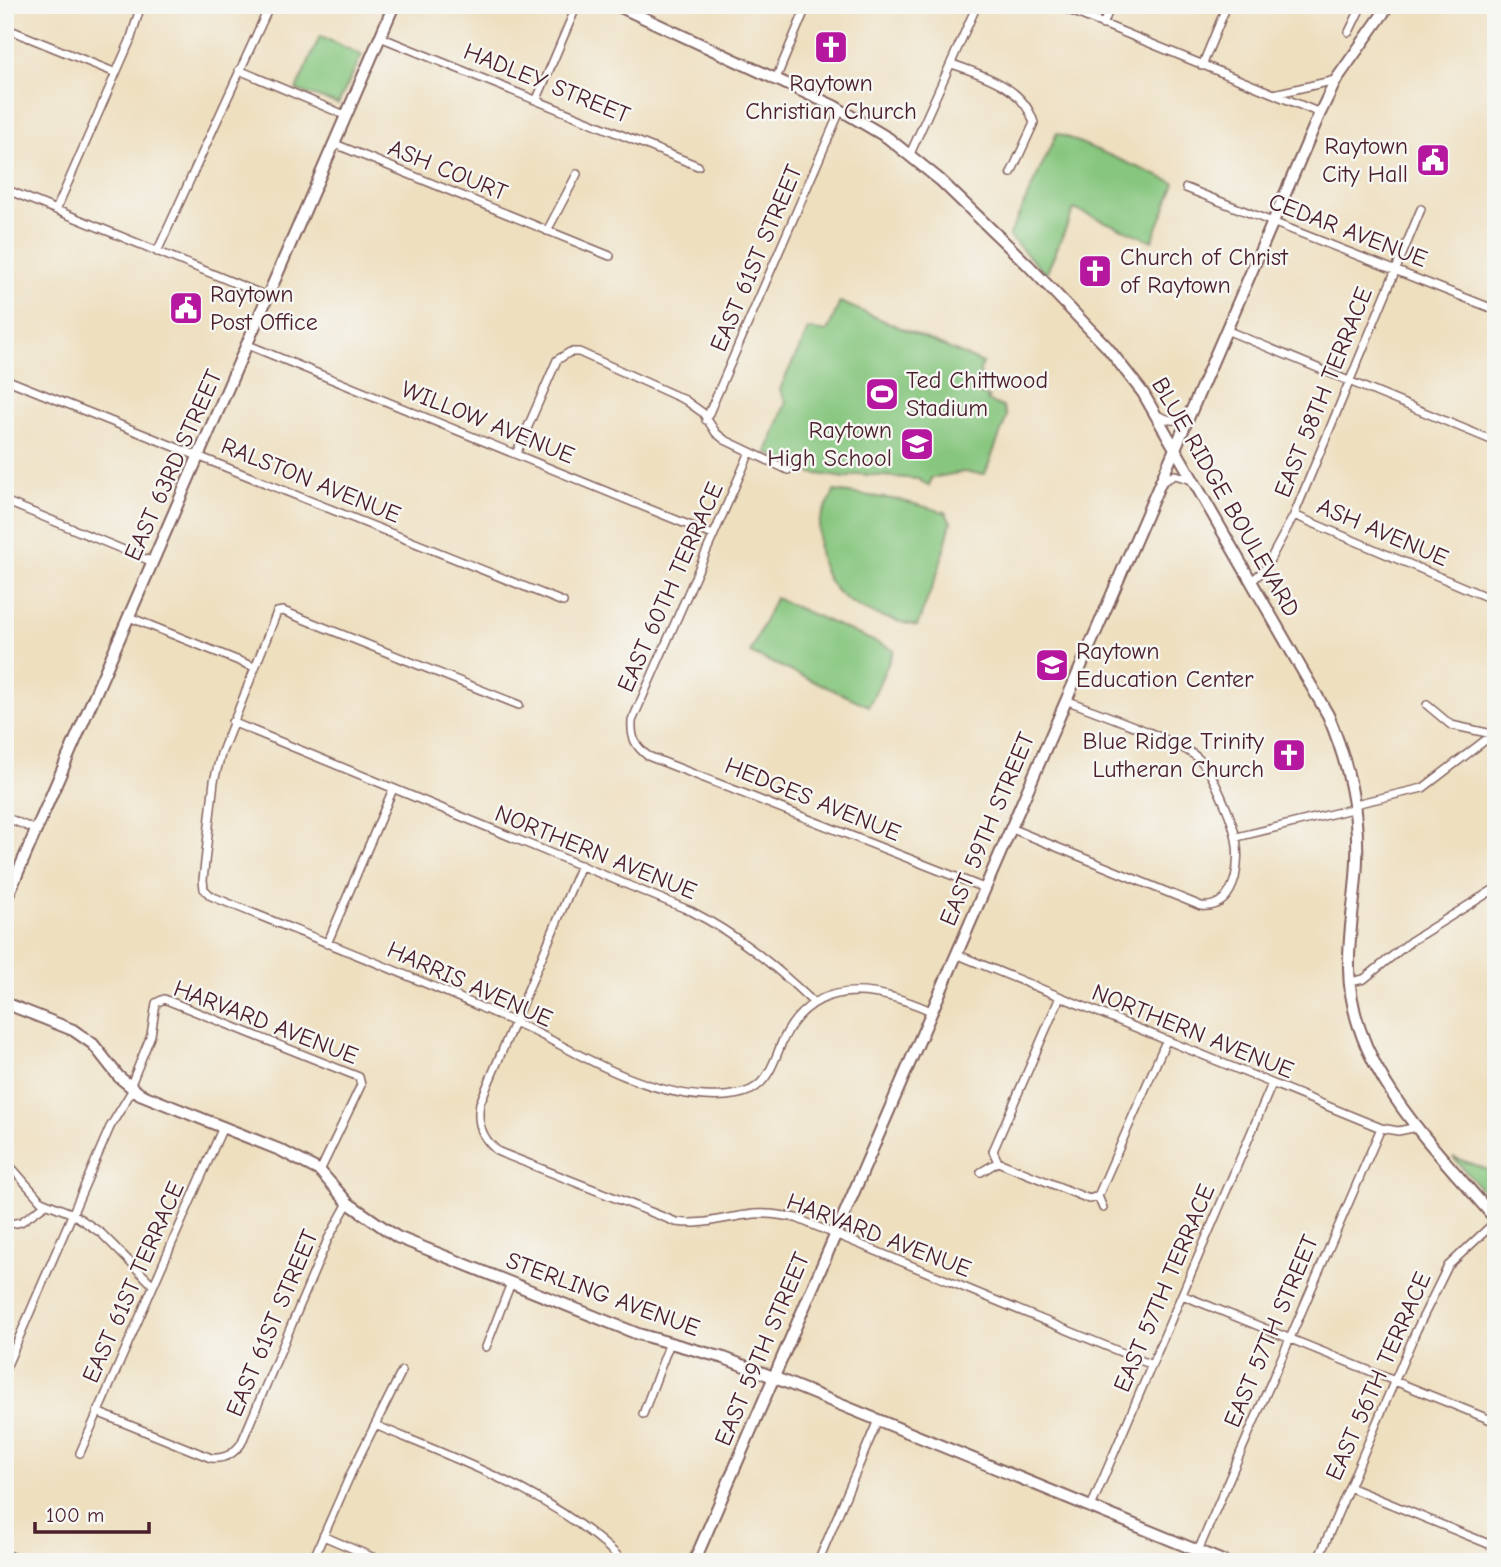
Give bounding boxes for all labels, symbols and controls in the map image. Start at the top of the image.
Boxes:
church icon: Raytown Christian Church [812,28,850,66]
street label: HADLEY STREET [460,37,635,129]
place label: Raytown Christian Church [745,69,917,125]
place label: Raytown City Hall [1322,132,1408,188]
street label: ASH COURT [384,133,512,207]
public building icon: Raytown City Hall [1414,141,1452,179]
street label: EAST 61ST STREET [704,160,808,356]
street label: CEDAR AVENUE [1265,187,1431,273]
place label: Church of Christ of Raytown [1120,243,1289,299]
church icon: Church of Christ of Raytown [1076,252,1114,290]
place label: Raytown Post Office [210,280,318,336]
street label: EAST 58TH TERRACE [1268,283,1378,501]
public building icon: Raytown Post Office [167,289,205,327]
street label: EAST 63RD STREET [118,365,228,565]
place label: Ted Chittwood Stadium [906,366,1048,422]
street label: BLUE RIDGE BOULEVARD [1146,372,1306,622]
street label: WILLOW AVENUE [397,375,579,469]
sports icon: Ted Chittwood Stadium [863,375,901,413]
place label: Raytown High School [767,416,892,472]
school or university icon: Raytown High School [898,425,936,463]
street label: RALSTON AVENUE [217,431,405,529]
street label: EAST 60TH TERRACE [611,478,729,696]
street label: ASH AVENUE [1313,492,1453,572]
place label: Raytown Education Center [1076,637,1254,693]
school or university icon: Raytown Education Center [1033,646,1071,684]
place label: Blue Ridge Trinity Lutheran Church [1083,727,1264,783]
street label: EAST 59TH STREET [934,728,1041,930]
church icon: Blue Ridge Trinity Lutheran Church [1270,736,1308,774]
street label: HEDGES AVENUE [721,751,905,847]
street label: NORTHERN AVENUE [491,799,701,905]
street label: HARRIS AVENUE [383,935,557,1033]
street label: HARVARD AVENUE [170,974,362,1070]
street label: NORTHERN AVENUE [1088,978,1298,1084]
street label: EAST 61ST TERRACE [76,1177,190,1387]
street label: EAST 57TH TERRACE [1108,1180,1220,1396]
street label: HARVARD AVENUE [783,1187,975,1283]
street label: EAST 61ST STREET [220,1225,324,1421]
street label: EAST 57TH STREET [1218,1230,1324,1431]
street label: STERLING AVENUE [502,1246,704,1342]
street label: EAST 59TH STREET [709,1248,816,1450]
street label: EAST 56TH TERRACE [1319,1268,1437,1484]
scale bar [35,1490,149,1534]
text: 100 m [46,1503,104,1527]

